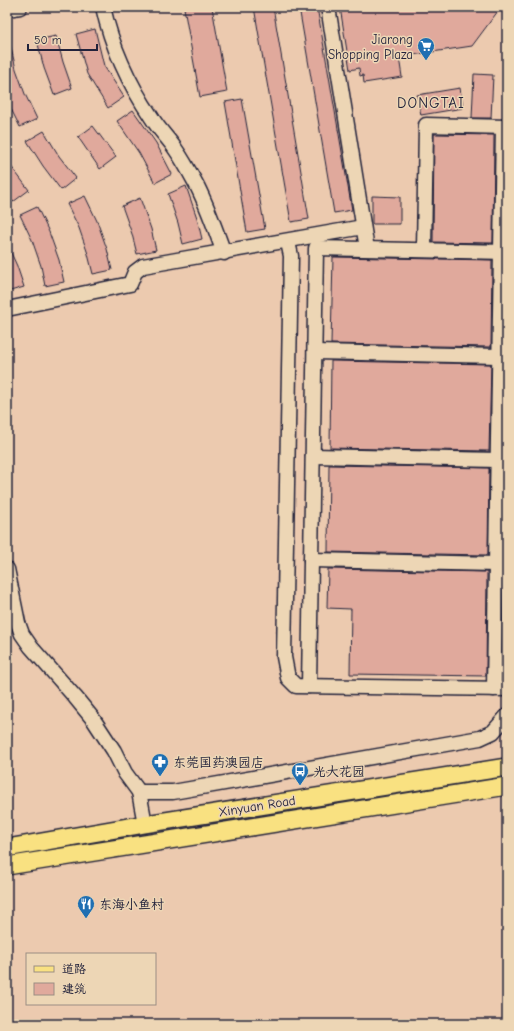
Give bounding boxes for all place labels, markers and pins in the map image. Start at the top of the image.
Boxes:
place label: Jiarong Shopping Plaza [328,32,413,62]
supermarket icon: Jiarong Shopping Plaza [416,36,436,61]
pharmacy icon: 东莞国药澳园店 [150,752,170,777]
place label: 东莞国药澳园店 [173,755,264,770]
bus stop icon: 光大花园 [290,761,310,786]
place label: 光大花园 [313,764,365,779]
restaurant icon: 东海小鱼村 [76,894,96,919]
place label: 东海小鱼村 [99,897,164,912]

